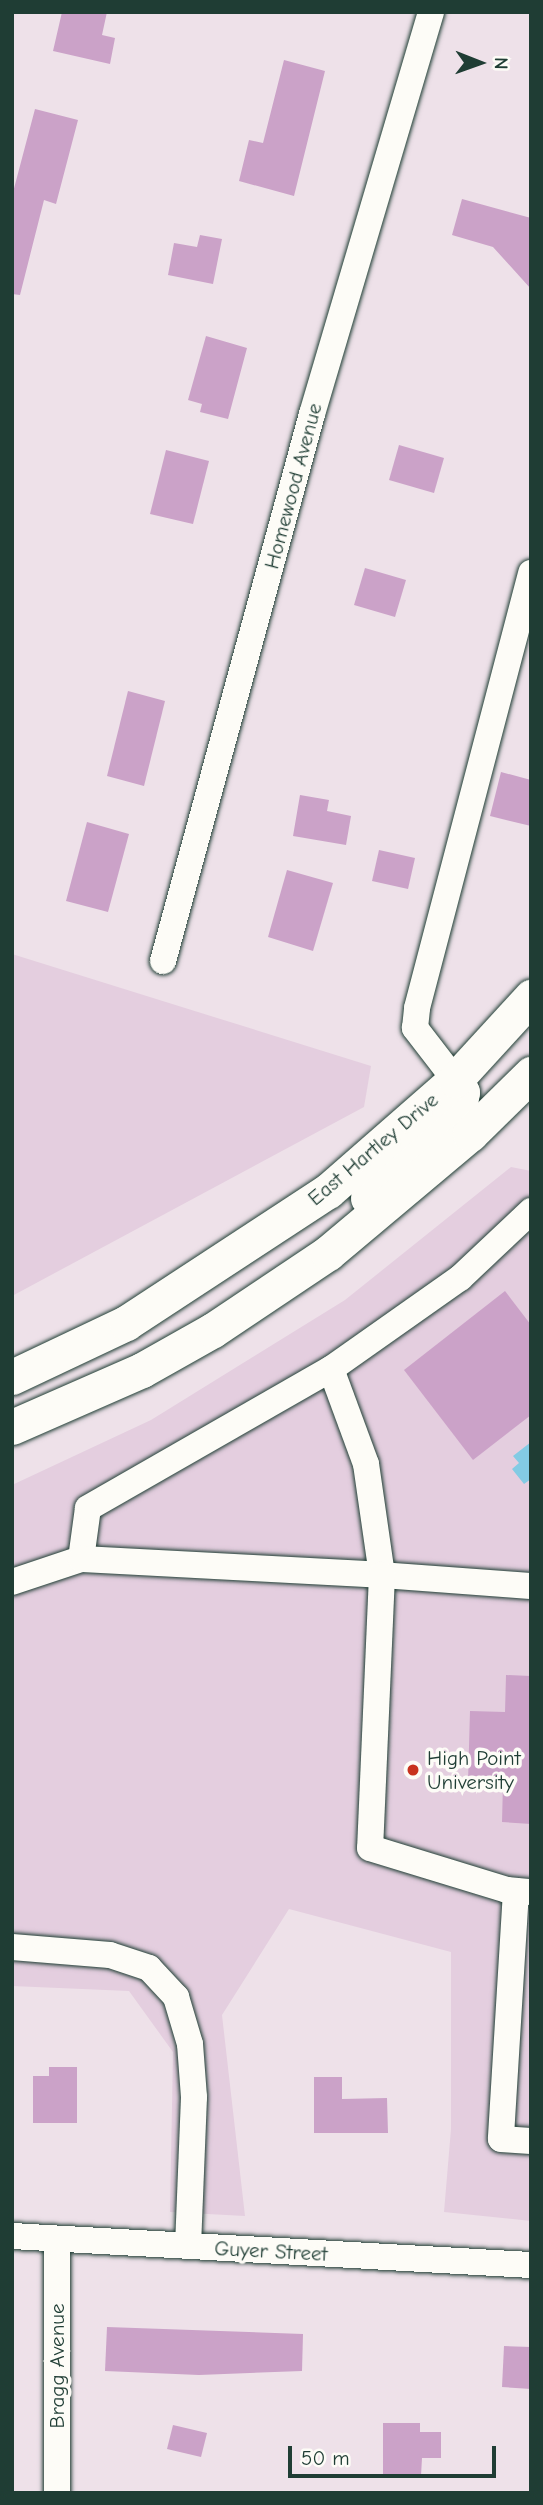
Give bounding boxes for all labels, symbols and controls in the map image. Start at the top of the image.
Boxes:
north arrow [445,28,515,98]
text: N [490,57,512,70]
street label: Homewood Avenue [259,400,327,572]
street label: East Hartley Drive [303,1087,443,1211]
place label: High Point University [427,1745,521,1795]
marker: High Point University [405,1762,421,1778]
street label: Guyer Street [214,2235,328,2267]
street label: Bragg Avenue [44,2303,70,2429]
scale bar [291,2432,499,2476]
text: 50 m [301,2446,350,2470]

